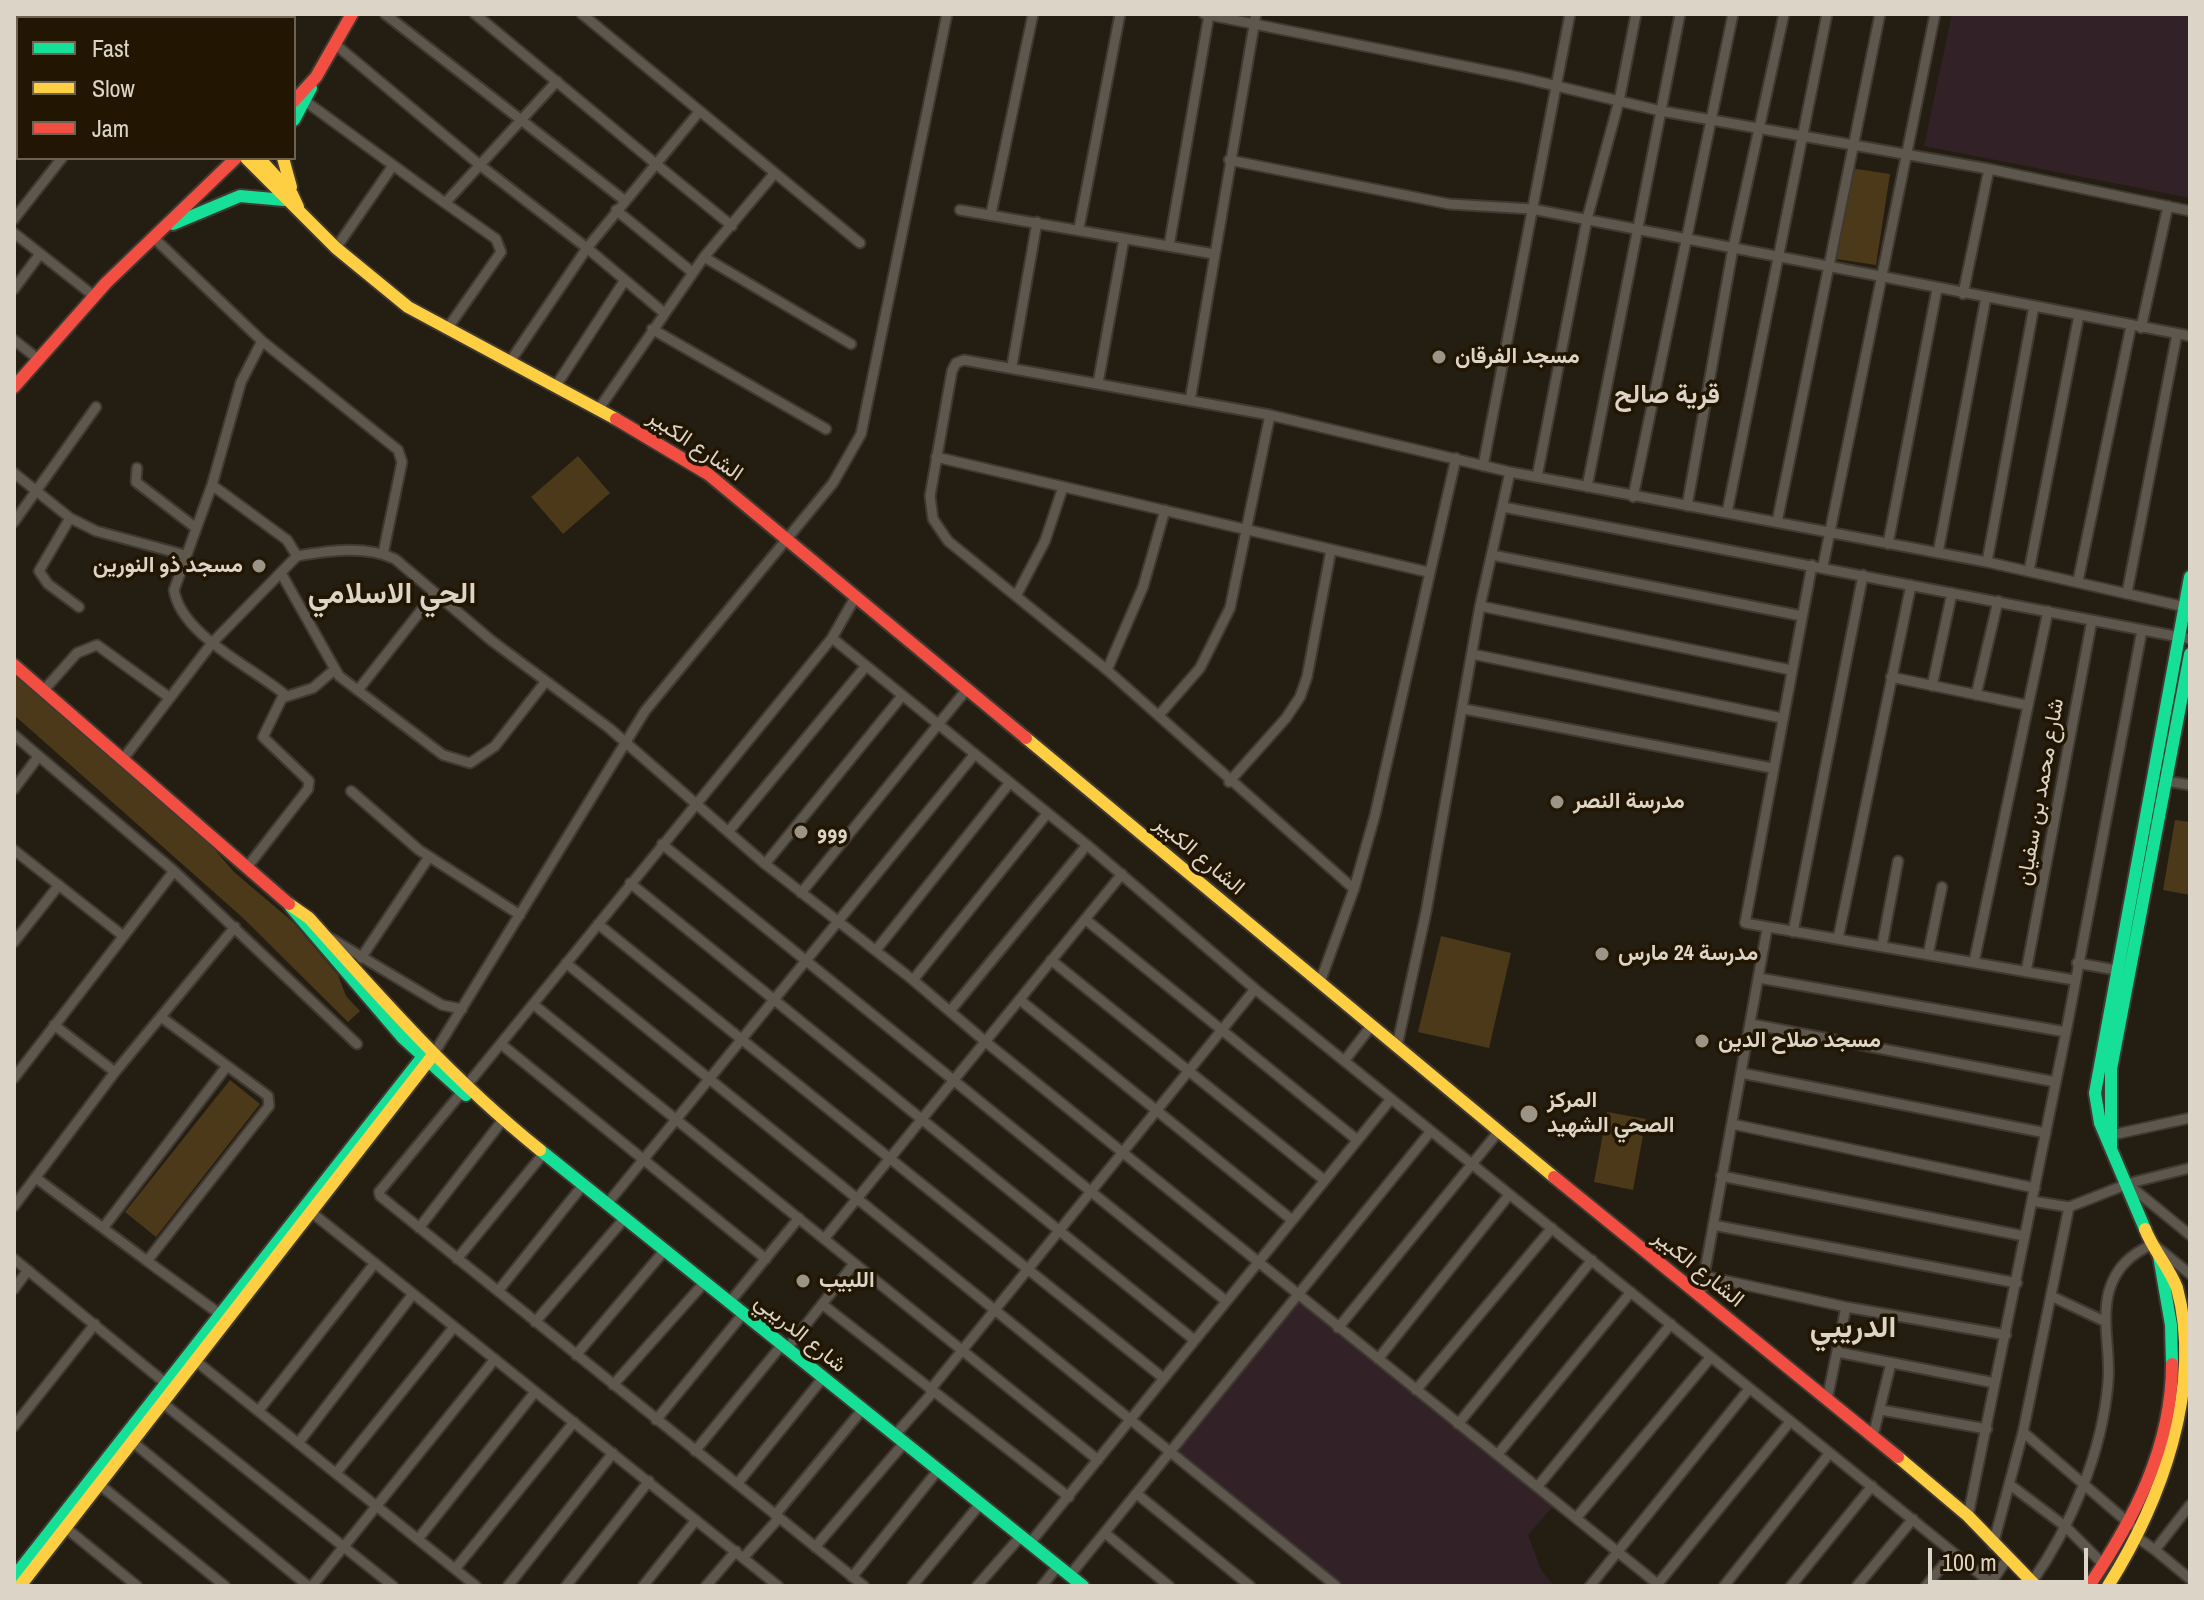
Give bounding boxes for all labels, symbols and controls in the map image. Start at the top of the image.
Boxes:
legend [16,16,296,160]
text: Fast [92,32,129,64]
text: Slow [92,72,135,104]
text: Jam [92,112,129,144]
place label: مسجد الفرقان [1455,344,1580,370]
marker: مسجد الفرقان [1430,348,1448,366]
district label: قرية صالح [1614,380,1720,412]
street label: الشارع الكبير [642,404,748,488]
place label: مسجد ذو النورين [93,553,243,579]
marker: مسجد ذو النورين [250,557,268,575]
district label: الحي الاسلامي [308,577,476,613]
street label: شارع محمد بن سفيان [2012,696,2070,888]
place label: مدرسة النصر [1573,789,1685,815]
marker: مدرسة النصر [1548,793,1566,811]
street label: الشارع الكبير [1149,811,1249,901]
place label: ووو [817,819,848,845]
marker: ووو [792,823,810,841]
place label: مدرسة 24 مارس [1618,941,1758,967]
marker: مدرسة 24 مارس [1593,945,1611,963]
place label: مسجد صلاح الدين [1718,1028,1881,1054]
marker: مسجد صلاح الدين [1693,1032,1711,1050]
place label: المركز الصحي الشهيد [1547,1088,1674,1140]
marker: المركز الصحي الشهيد [1518,1103,1540,1125]
street label: الشارع الكبير [1647,1224,1749,1314]
place label: اللبيب [819,1268,875,1294]
marker: اللبيب [794,1272,812,1290]
street label: شارع الدريبي [749,1289,851,1379]
district label: الدريبي [1810,1311,1896,1347]
scale bar [1932,1532,2092,1582]
text: 100 m [1942,1546,1997,1578]

